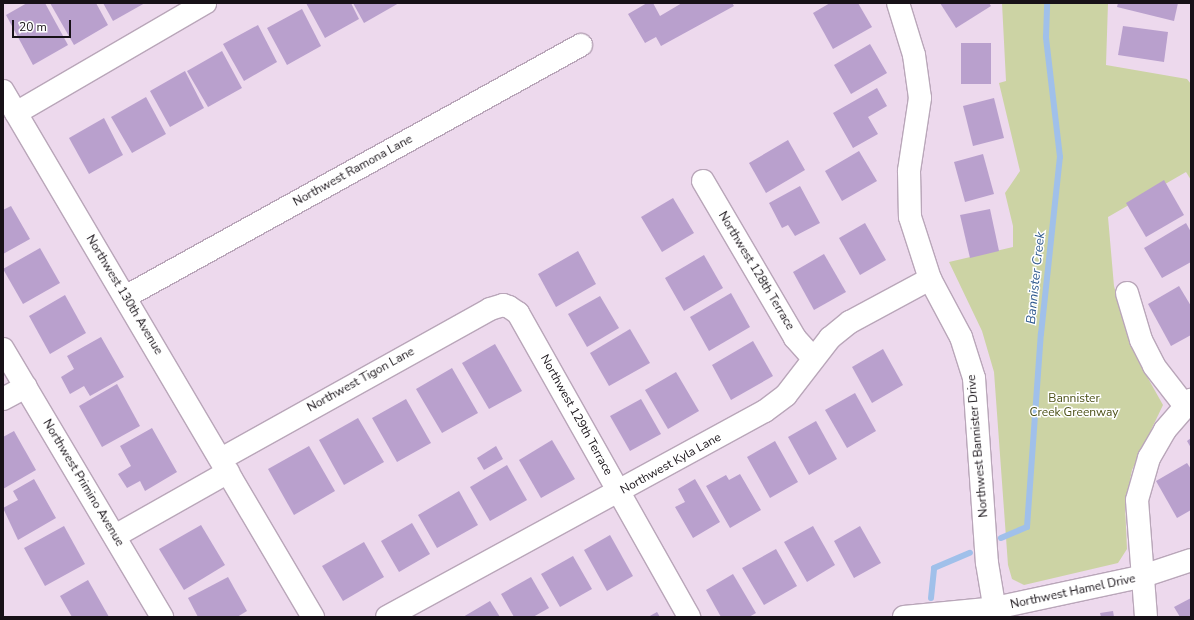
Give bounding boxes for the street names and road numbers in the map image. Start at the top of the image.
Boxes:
street label: Northwest Ramona Lane [291,132,415,210]
street label: Northwest 128th Terrace [715,209,797,333]
street label: Northwest 130th Avenue [83,233,165,357]
street label: Northwest Tigon Lane [305,345,417,415]
street label: Northwest 129th Terrace [537,352,615,478]
street label: Northwest Bannister Drive [965,374,991,518]
street label: Northwest Primino Avenue [39,417,127,549]
street label: Northwest Kyla Lane [618,430,724,498]
street label: Northwest Hamel Drive [1009,572,1137,612]

